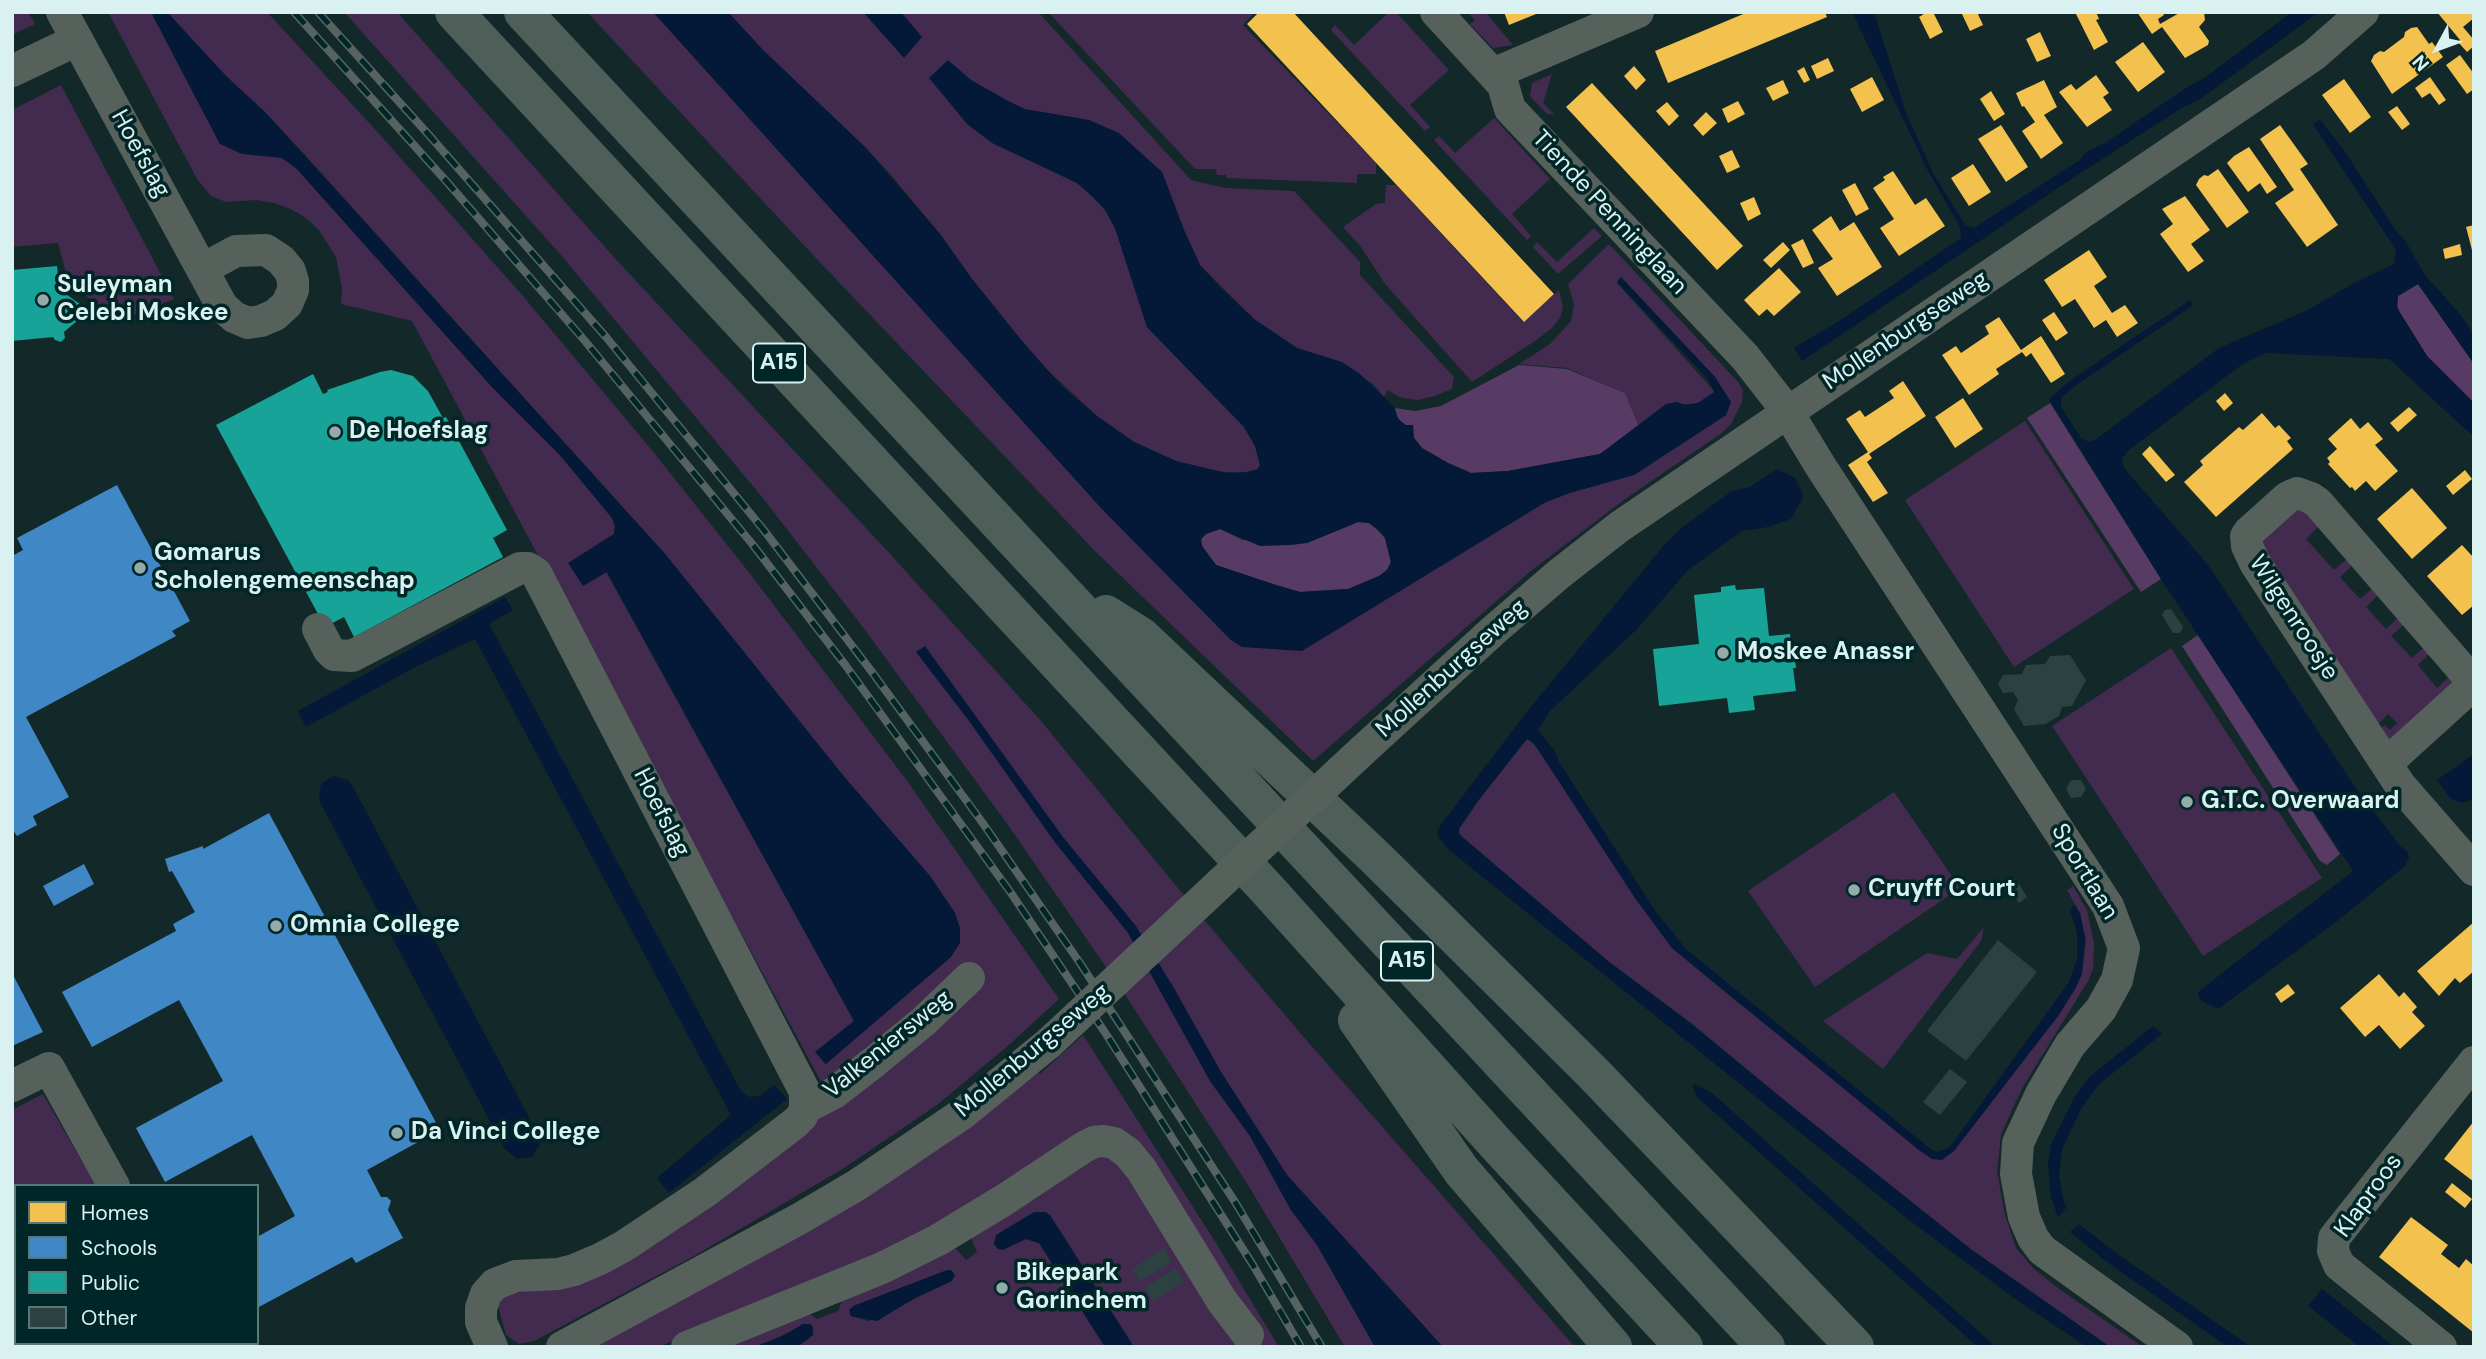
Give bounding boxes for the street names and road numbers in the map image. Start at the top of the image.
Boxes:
street label: Hoefslag [104,105,176,203]
street label: Tiende Penninglaan [1525,125,1693,301]
street label: Mollenburgseweg [1818,265,1994,397]
road number: A15 [753,344,805,382]
street label: Wilgenroosje [2242,550,2344,686]
street label: Mollenburgseweg [1371,594,1533,744]
street label: Hoefslag [626,764,696,862]
street label: Sportlaan [2044,819,2124,925]
road number: A15 [1381,942,1433,980]
street label: Mollenburgseweg [950,978,1116,1124]
street label: Valkeniersweg [818,985,958,1105]
street label: Klaproos [2329,1149,2409,1243]

